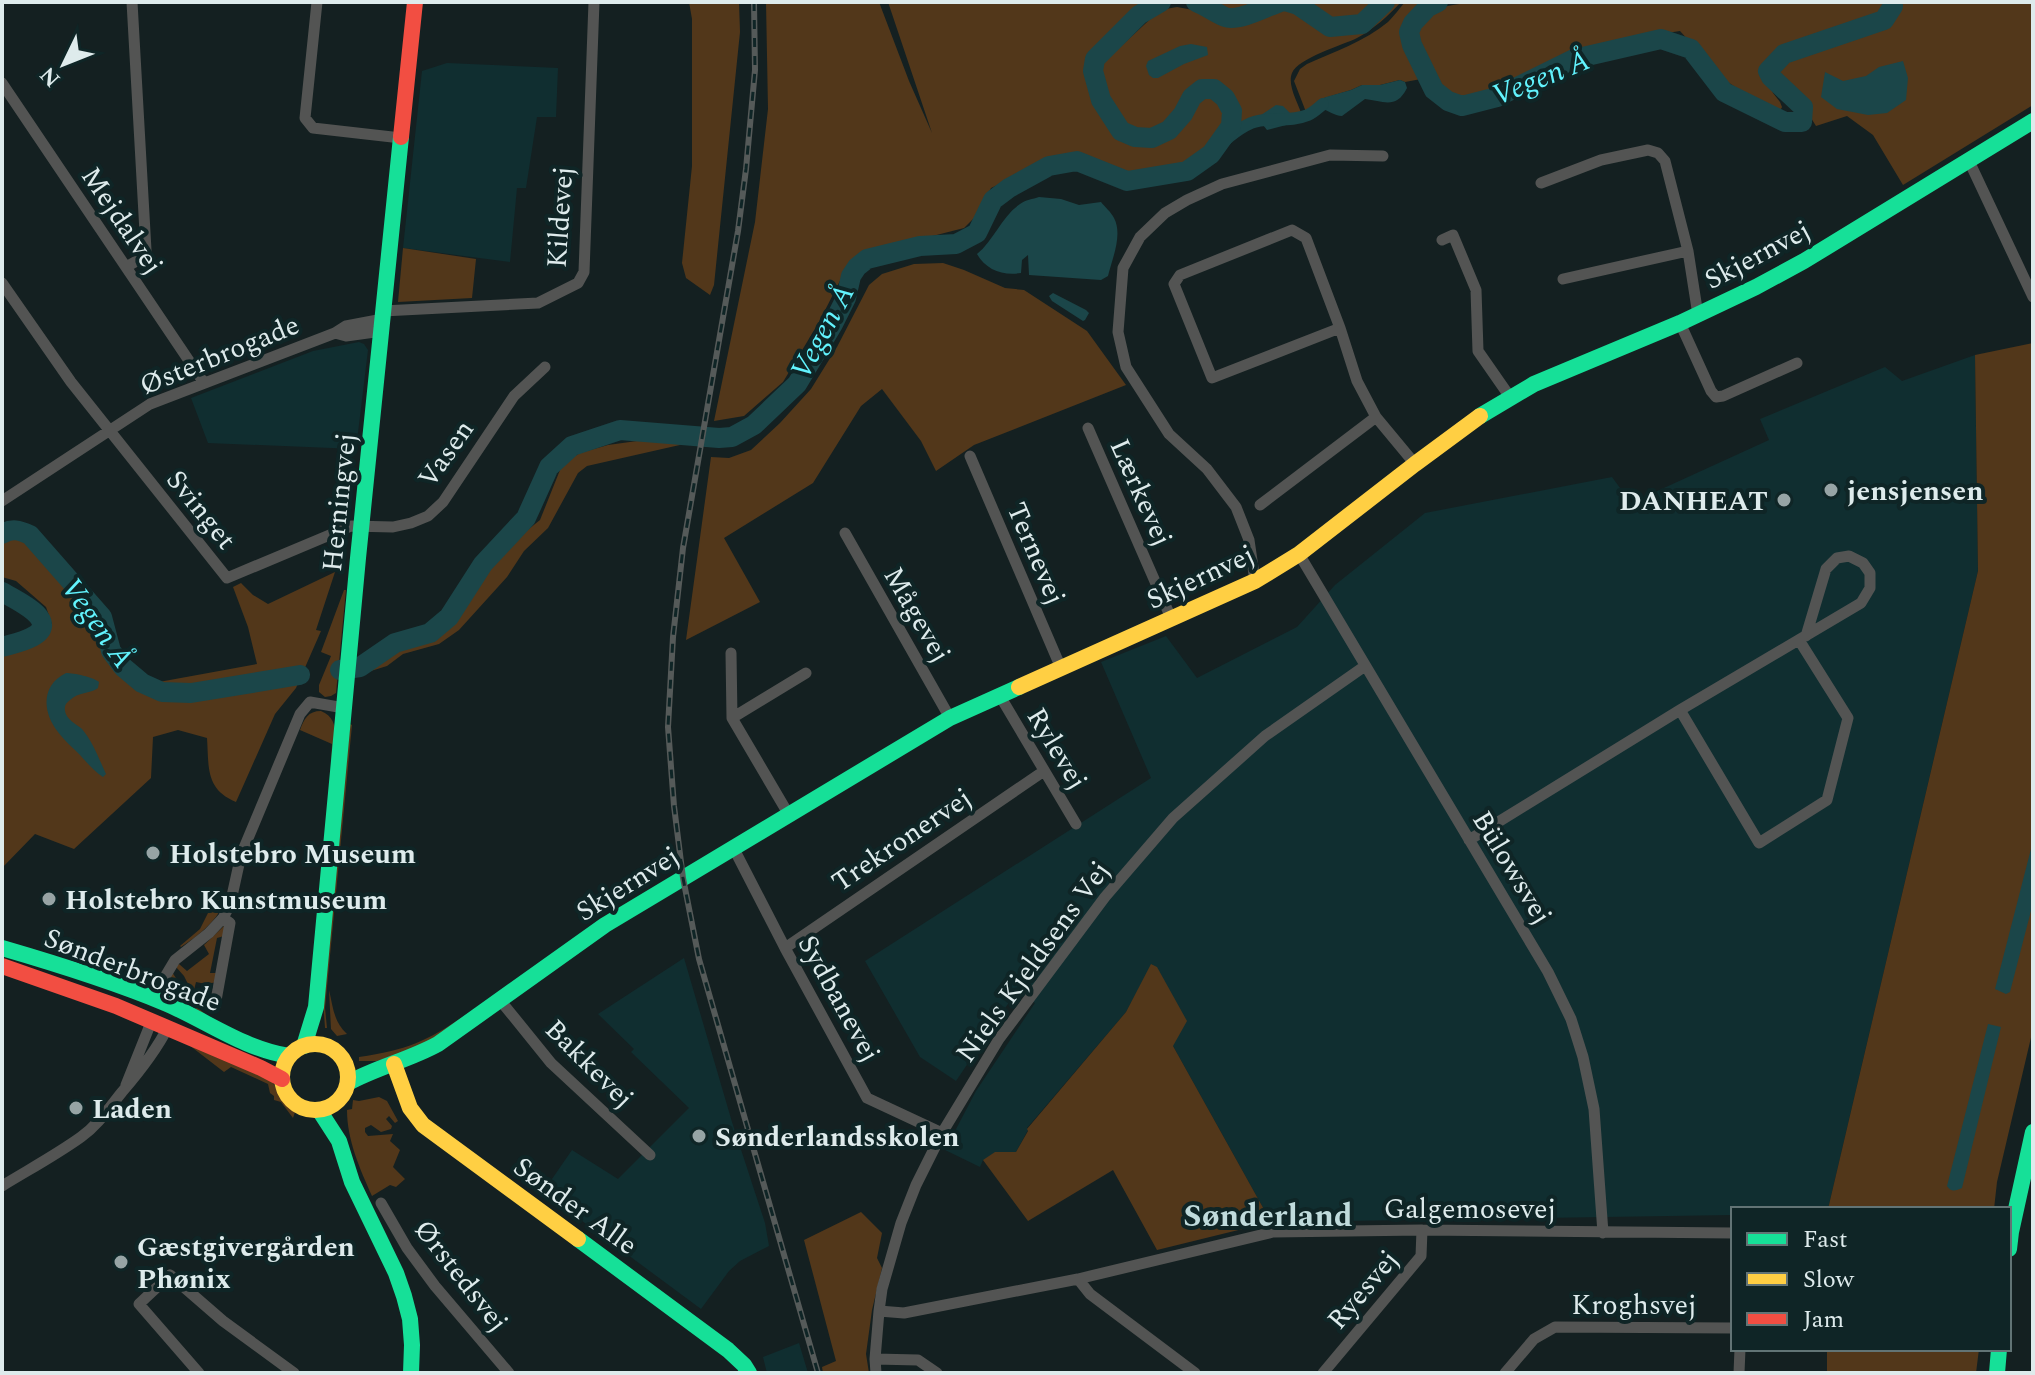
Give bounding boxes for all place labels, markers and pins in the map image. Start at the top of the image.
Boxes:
place label: jensjensen [1847,470,1984,513]
place label: DANHEAT [1619,480,1768,523]
marker: jensjensen [1822,481,1840,499]
marker: DANHEAT [1775,491,1793,509]
place label: Holstebro Museum [169,833,416,876]
marker: Holstebro Museum [144,844,162,862]
place label: Holstebro Kunstmuseum [65,879,387,922]
marker: Holstebro Kunstmuseum [40,890,58,908]
place label: Laden [92,1088,172,1131]
marker: Laden [67,1099,85,1117]
place label: Sønderlandsskolen [715,1116,959,1159]
marker: Sønderlandsskolen [690,1127,708,1145]
place label: Gæstgivergården Phønix [137,1226,355,1301]
marker: Gæstgivergården Phønix [112,1253,130,1271]

